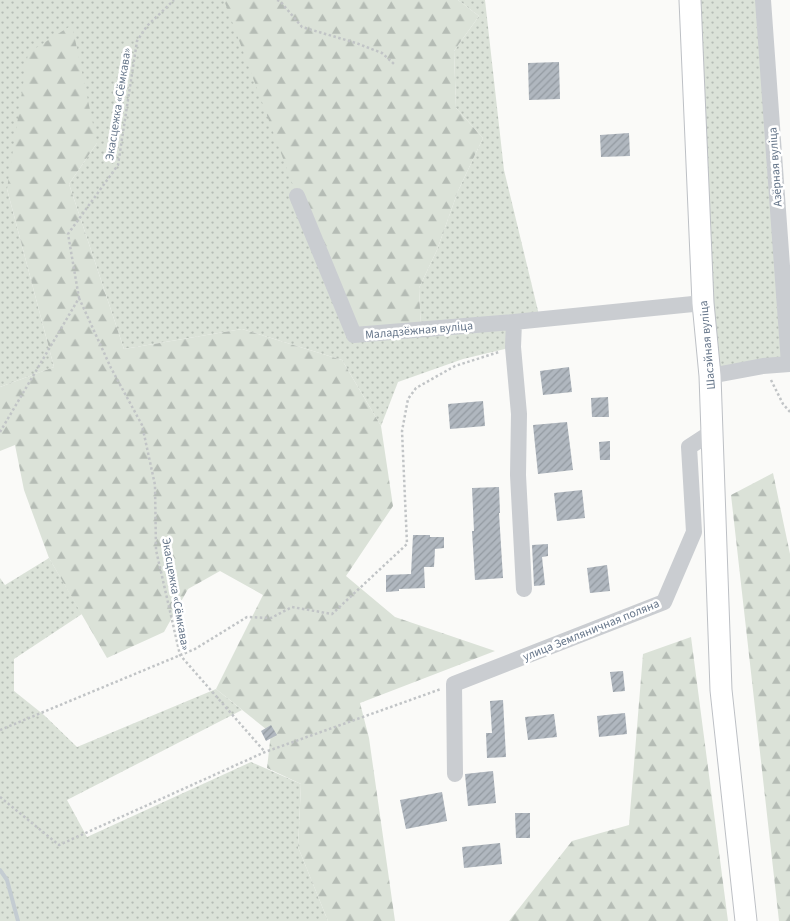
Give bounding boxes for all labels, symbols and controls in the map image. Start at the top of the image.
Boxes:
street label: Экасцежка «Сёмкава» [101,46,136,162]
street label: Азёрная вуліца [764,127,787,207]
street label: Шасэйная вуліца [695,300,720,390]
street label: Маладзёжная вуліца [364,317,474,344]
street label: Экасцежка «Сёмкава» [157,536,194,652]
street label: улица Земляничная поляна [520,595,662,666]

